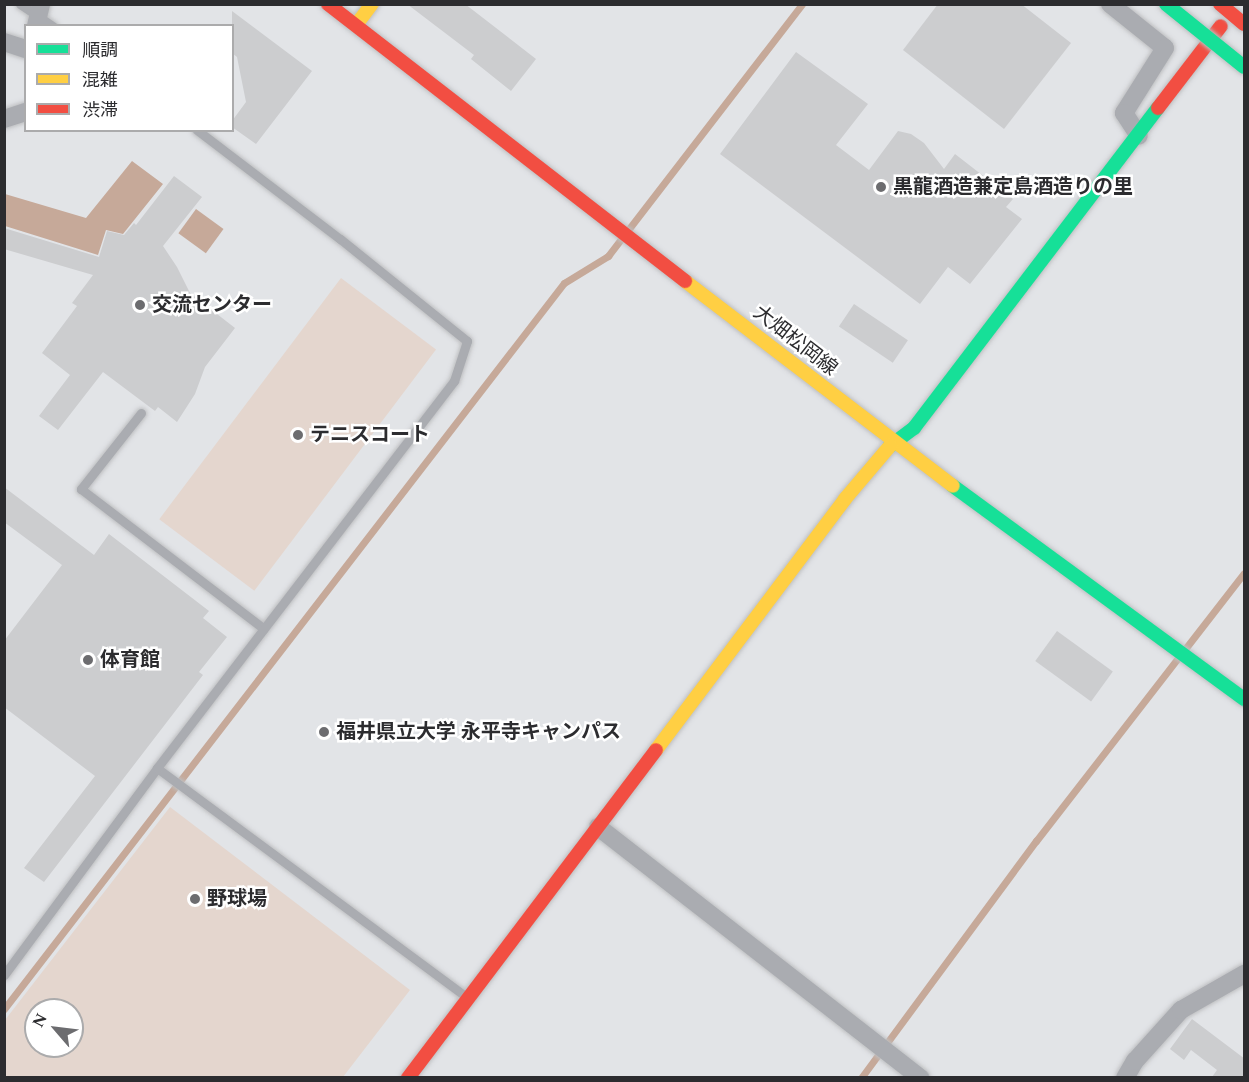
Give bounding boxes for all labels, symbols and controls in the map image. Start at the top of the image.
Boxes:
legend [24,24,234,132]
text: 順調 [82,37,118,64]
text: 混雑 [82,67,118,94]
text: 渋滞 [82,97,118,124]
place label: 黒龍酒造兼定島酒造りの里 [893,175,1133,199]
marker: 黒龍酒造兼定島酒造りの里 [874,180,888,194]
place label: 交流センター [152,293,272,317]
marker: 交流センター [133,298,147,312]
street label: 大畑松岡線 [748,301,842,381]
place label: テニスコート [310,423,430,447]
marker: テニスコート [291,428,305,442]
place label: 体育館 [100,648,160,672]
marker: 体育館 [81,653,95,667]
place label: 福井県立大学 永平寺キャンパス [336,720,621,744]
marker: 福井県立大学 永平寺キャンパス [317,725,331,739]
place label: 野球場 [207,887,267,911]
marker: 野球場 [188,892,202,906]
north arrow [24,998,84,1058]
text: N [26,1009,54,1032]

